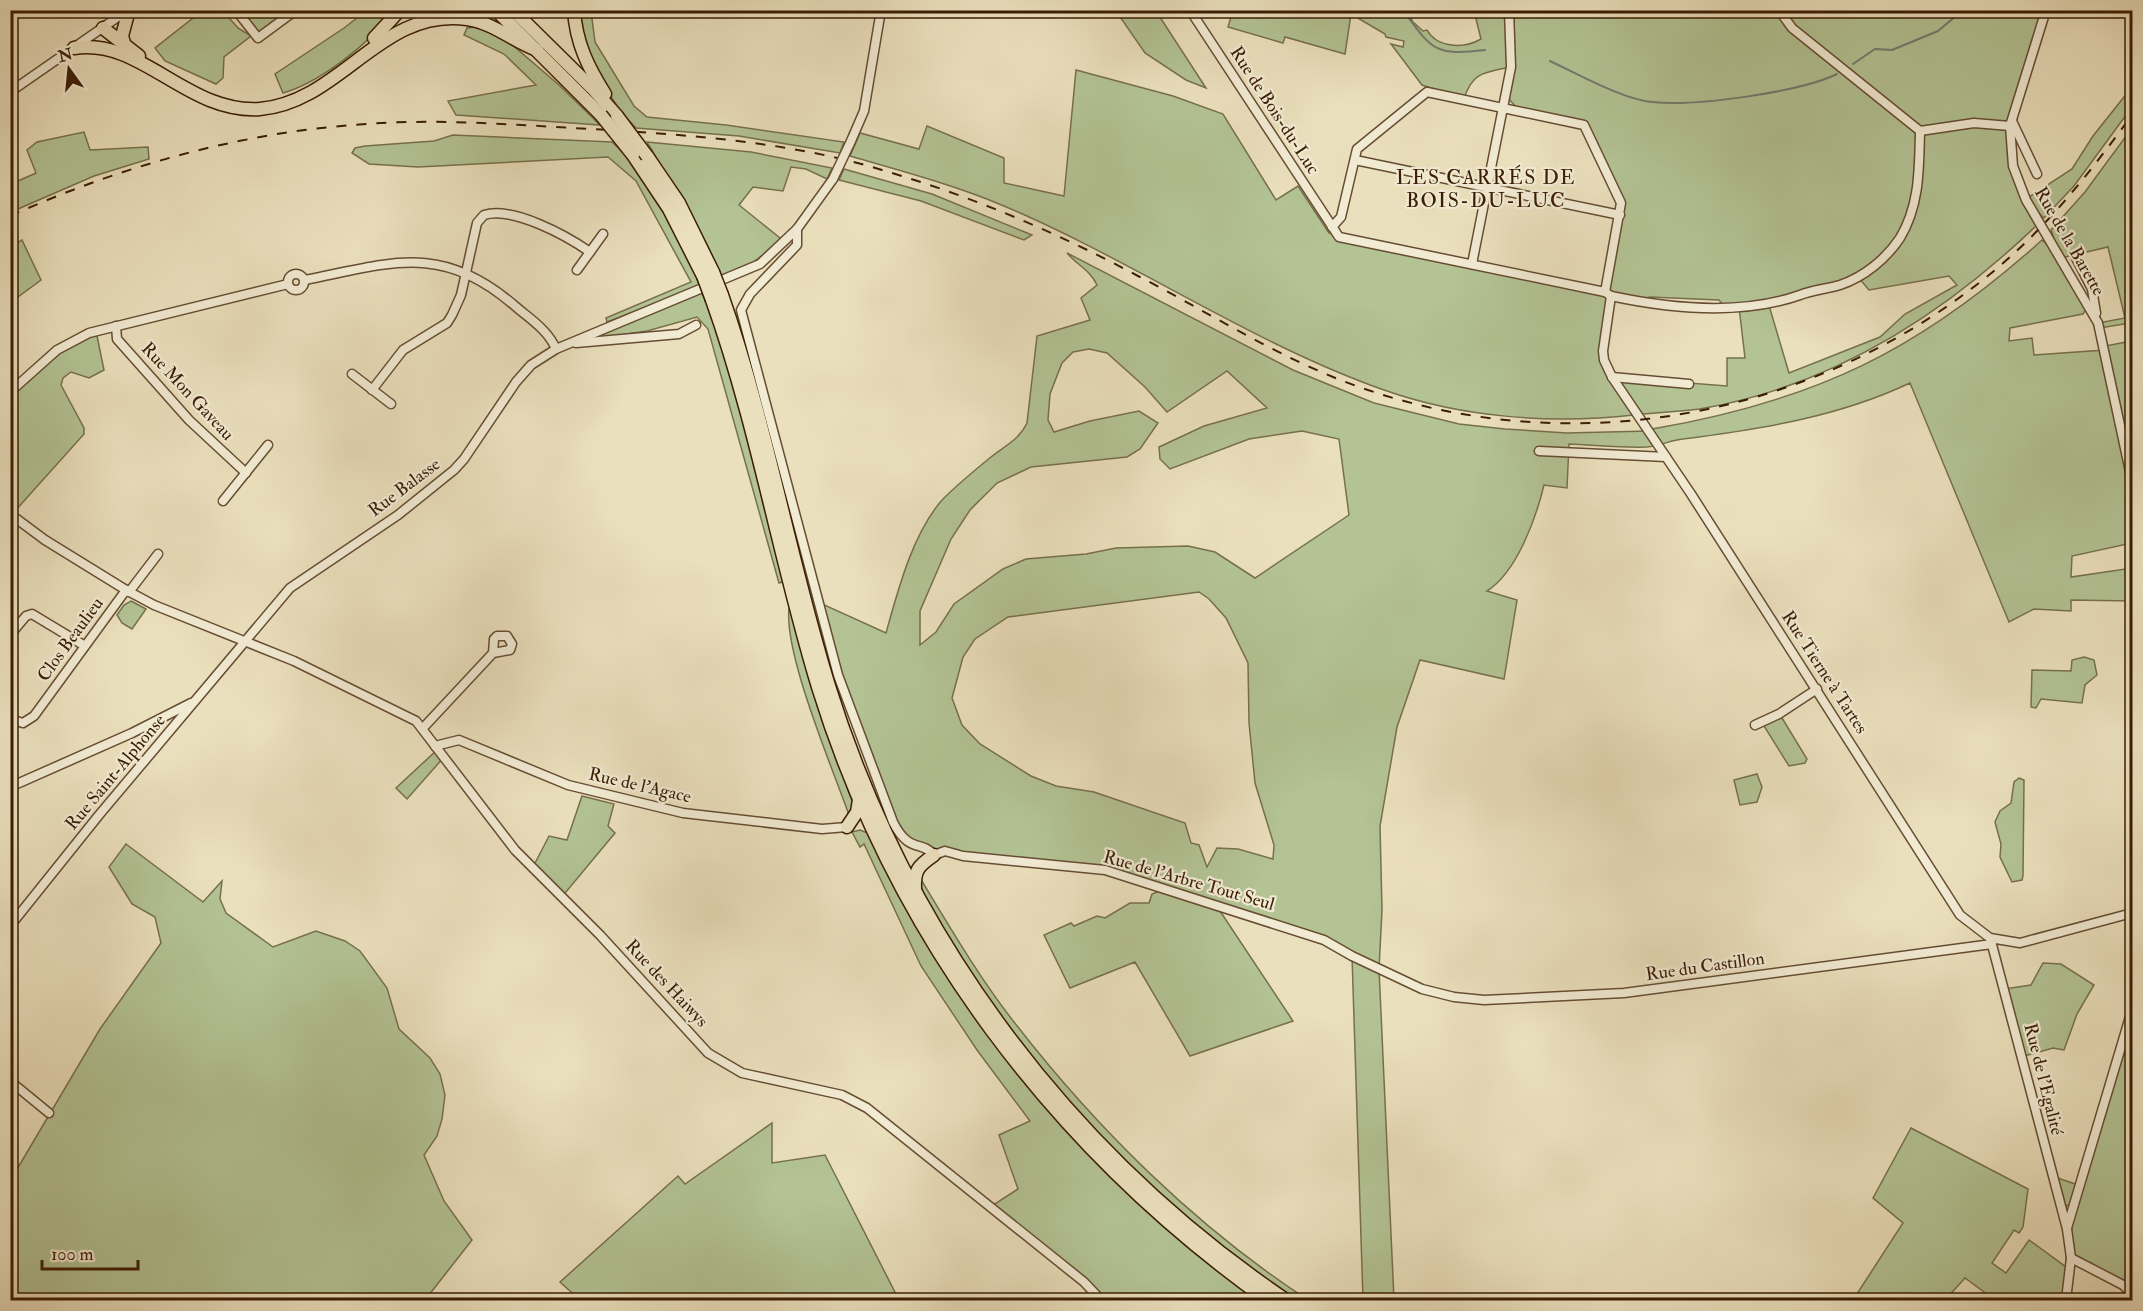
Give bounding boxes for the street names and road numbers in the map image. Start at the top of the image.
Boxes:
street label: Rue de Bois-du-Luc [1225,42,1324,179]
street label: Rue de la Barette [2029,183,2110,300]
street label: Rue Mon Gaveau [136,337,239,445]
street label: Rue Balasse [364,453,445,522]
street label: Clos Beaulieu [32,593,109,686]
street label: Rue Tierne à Tartes [1776,606,1873,738]
street label: Rue Saint-Alphonse [60,709,171,835]
street label: Rue de l'Agace [586,763,694,809]
street label: Rue de l'Arbre Tout Seul [1101,845,1277,916]
street label: Rue des Haiwys [620,935,713,1032]
street label: Rue du Castillon [1644,947,1766,986]
street label: Rue de l'Egalité [2019,1021,2069,1138]

